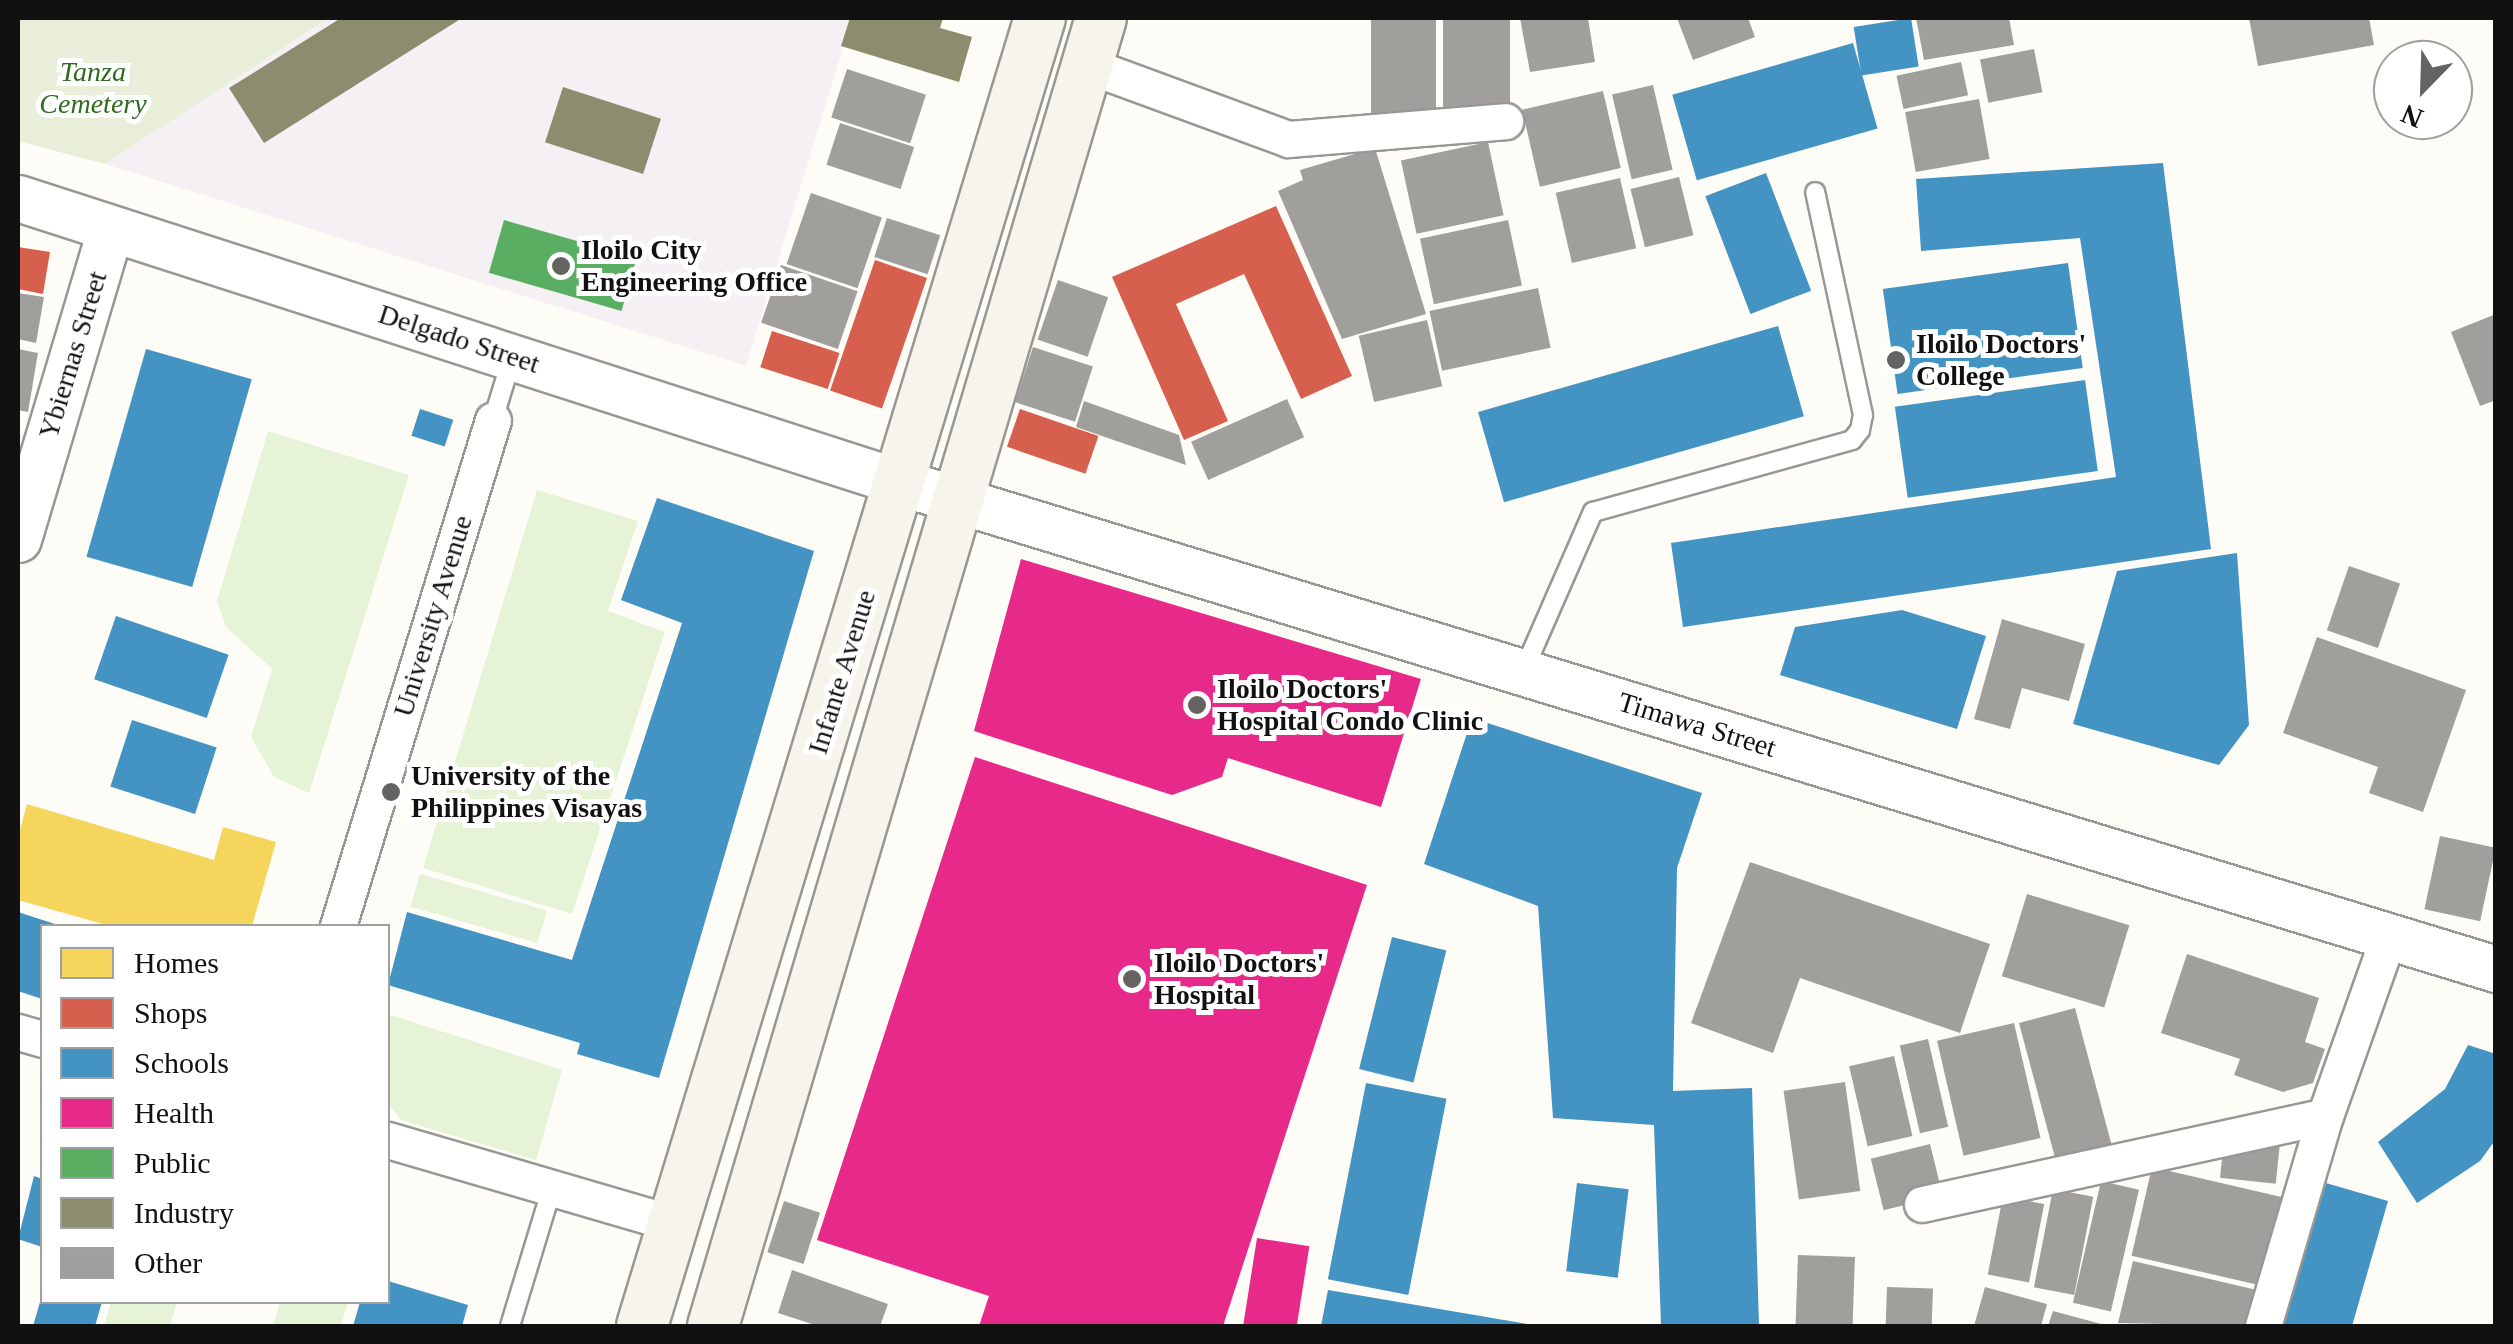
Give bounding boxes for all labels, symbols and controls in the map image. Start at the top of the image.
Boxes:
north arrow [2373,40,2473,140]
park label: Tanza Cemetery [39,55,147,121]
text: N [2397,98,2427,134]
place label: Iloilo City Engineering Office [581,233,807,299]
marker: Iloilo City Engineering Office [550,255,572,277]
street label: Ybiernas Street [32,267,114,443]
street label: Delgado Street [374,297,544,381]
place label: Iloilo Doctors' College [1916,327,2086,393]
marker: Iloilo Doctors' College [1885,349,1907,371]
street label: University Avenue [386,511,480,721]
street label: Infante Avenue [801,585,883,759]
place label: Iloilo Doctors' Hospital Condo Clinic [1217,672,1483,738]
street label: Timawa Street [1614,685,1780,765]
marker: Iloilo Doctors' Hospital Condo Clinic [1186,694,1208,716]
place label: University of the Philippines Visayas [411,759,643,825]
marker: University of the Philippines Visayas [380,781,402,803]
legend [40,924,390,1304]
text: Homes [134,946,219,979]
place label: Iloilo Doctors' Hospital [1154,946,1324,1012]
marker: Iloilo Doctors' Hospital [1119,966,1145,992]
text: Shops [134,996,207,1029]
text: Schools [134,1046,229,1079]
text: Health [134,1096,214,1129]
text: Public [134,1146,211,1179]
text: Industry [134,1196,234,1229]
text: Other [134,1246,202,1279]

